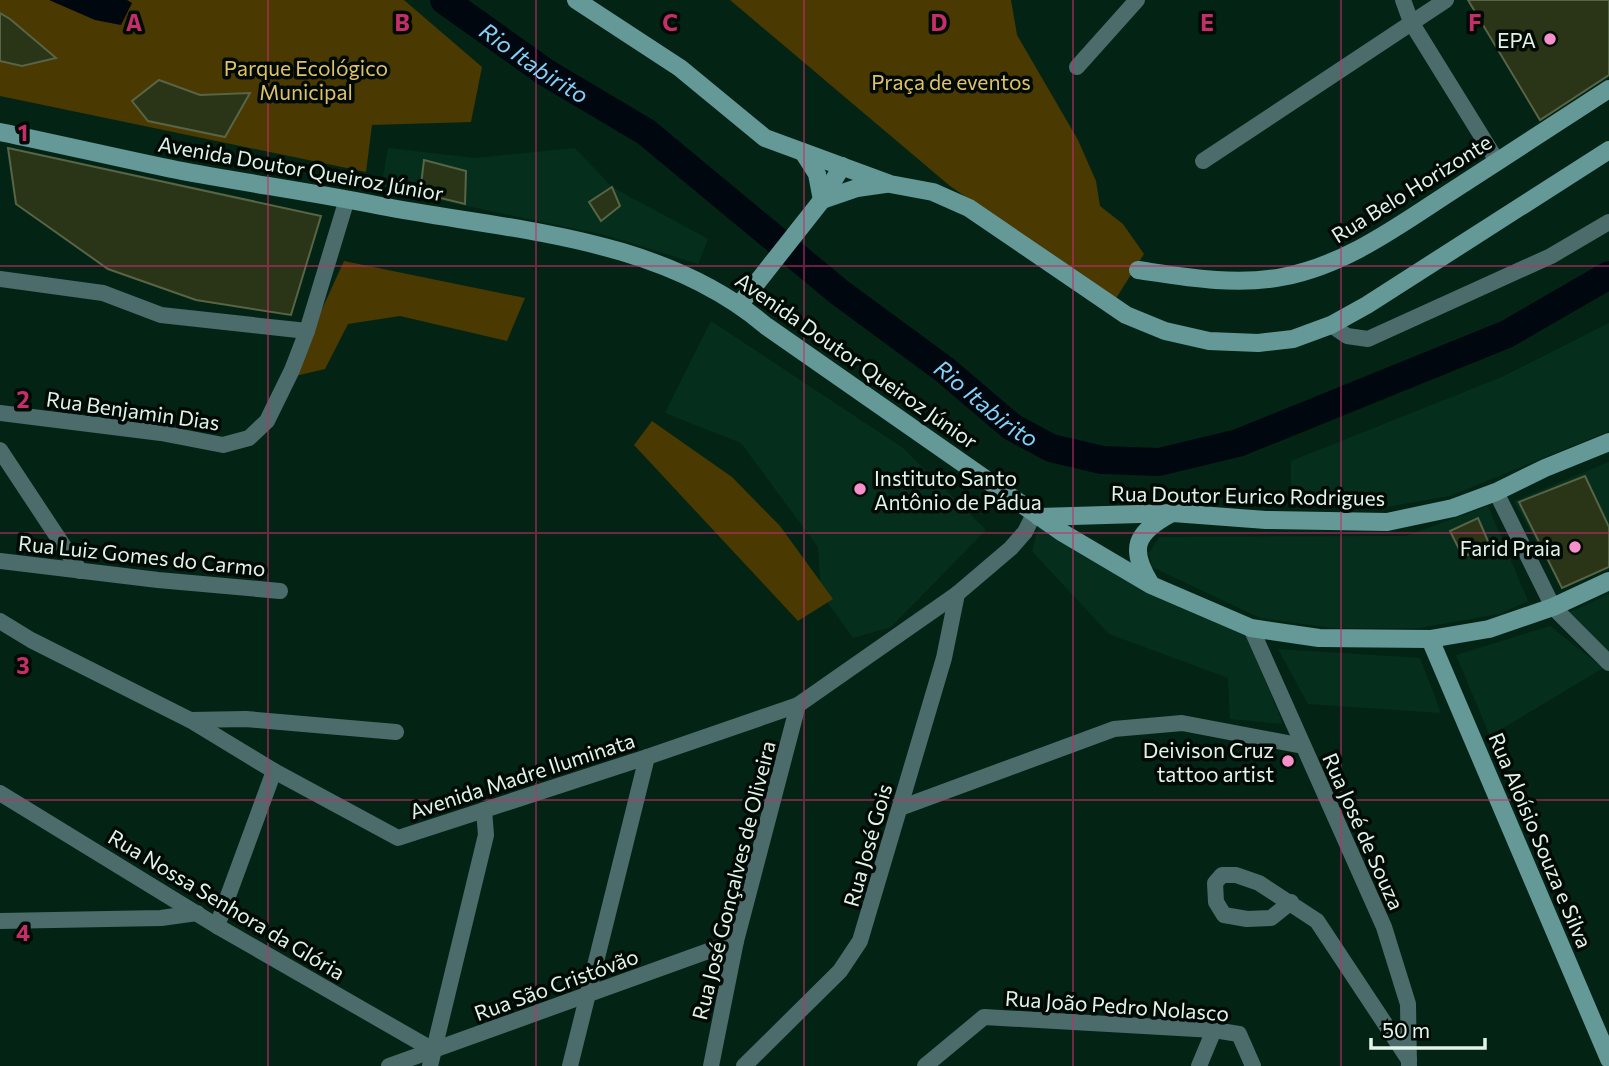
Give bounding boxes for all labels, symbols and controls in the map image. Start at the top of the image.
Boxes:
text: A [126,8,143,36]
text: B [394,8,410,36]
text: C [662,8,678,36]
text: D [931,8,948,36]
text: E [1200,8,1214,36]
text: F [1468,8,1482,36]
water label: Rio Itabirito [475,16,594,109]
place label: EPA [1497,27,1536,52]
marker: EPA [1542,31,1558,47]
park label: Parque Ecológico Municipal [224,55,388,104]
park label: Praça de eventos [871,69,1031,94]
text: 1 [18,118,28,146]
street label: Rua Belo Horizonte [1326,129,1496,247]
street label: Avenida Doutor Queiroz Júnior [156,131,446,205]
street label: Avenida Doutor Queiroz Júnior [731,267,983,453]
water label: Rio Itabirito [929,353,1043,452]
text: 2 [16,385,30,413]
street label: Rua Benjamin Dias [45,385,221,435]
place label: Instituto Santo Antônio de Pádua [874,465,1042,514]
street label: Rua Doutor Eurico Rodrigues [1111,480,1385,510]
marker: Instituto Santo Antônio de Pádua [852,481,868,497]
street label: Rua Luiz Gomes do Carmo [17,530,267,580]
place label: Farid Praia [1460,535,1561,560]
marker: Farid Praia [1567,539,1583,555]
text: 3 [16,651,30,679]
street label: Avenida Madre Iluminata [406,727,638,823]
street label: Rua Aloísio Souza e Silva [1484,728,1598,952]
place label: Deivison Cruz tattoo artist [1143,737,1274,786]
street label: Rua José Gonçalves de Oliveira [686,738,780,1022]
street label: Rua José de Souza [1318,749,1410,913]
marker: Deivison Cruz tattoo artist [1280,753,1296,769]
street label: Rua José Gois [838,781,896,909]
street label: Rua Nossa Senhora da Glória [104,823,350,985]
text: 4 [16,918,30,946]
street label: Rua São Cristóvão [471,943,641,1025]
street label: Rua João Pedro Nolasco [1004,985,1230,1025]
scale bar [1371,1006,1485,1050]
text: 50 m [1382,1017,1430,1042]

